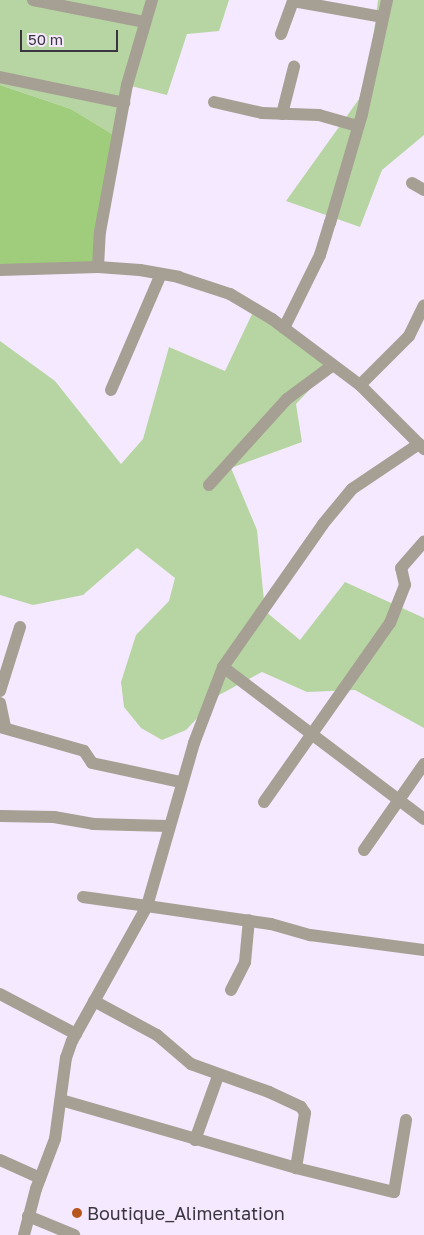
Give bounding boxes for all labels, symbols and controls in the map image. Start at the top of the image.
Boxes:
scale bar [22,20,120,52]
text: 50 m [28,30,63,48]
place label: Boutique_Alimentation [87,1202,285,1224]
marker: Boutique_Alimentation [71,1207,83,1219]

